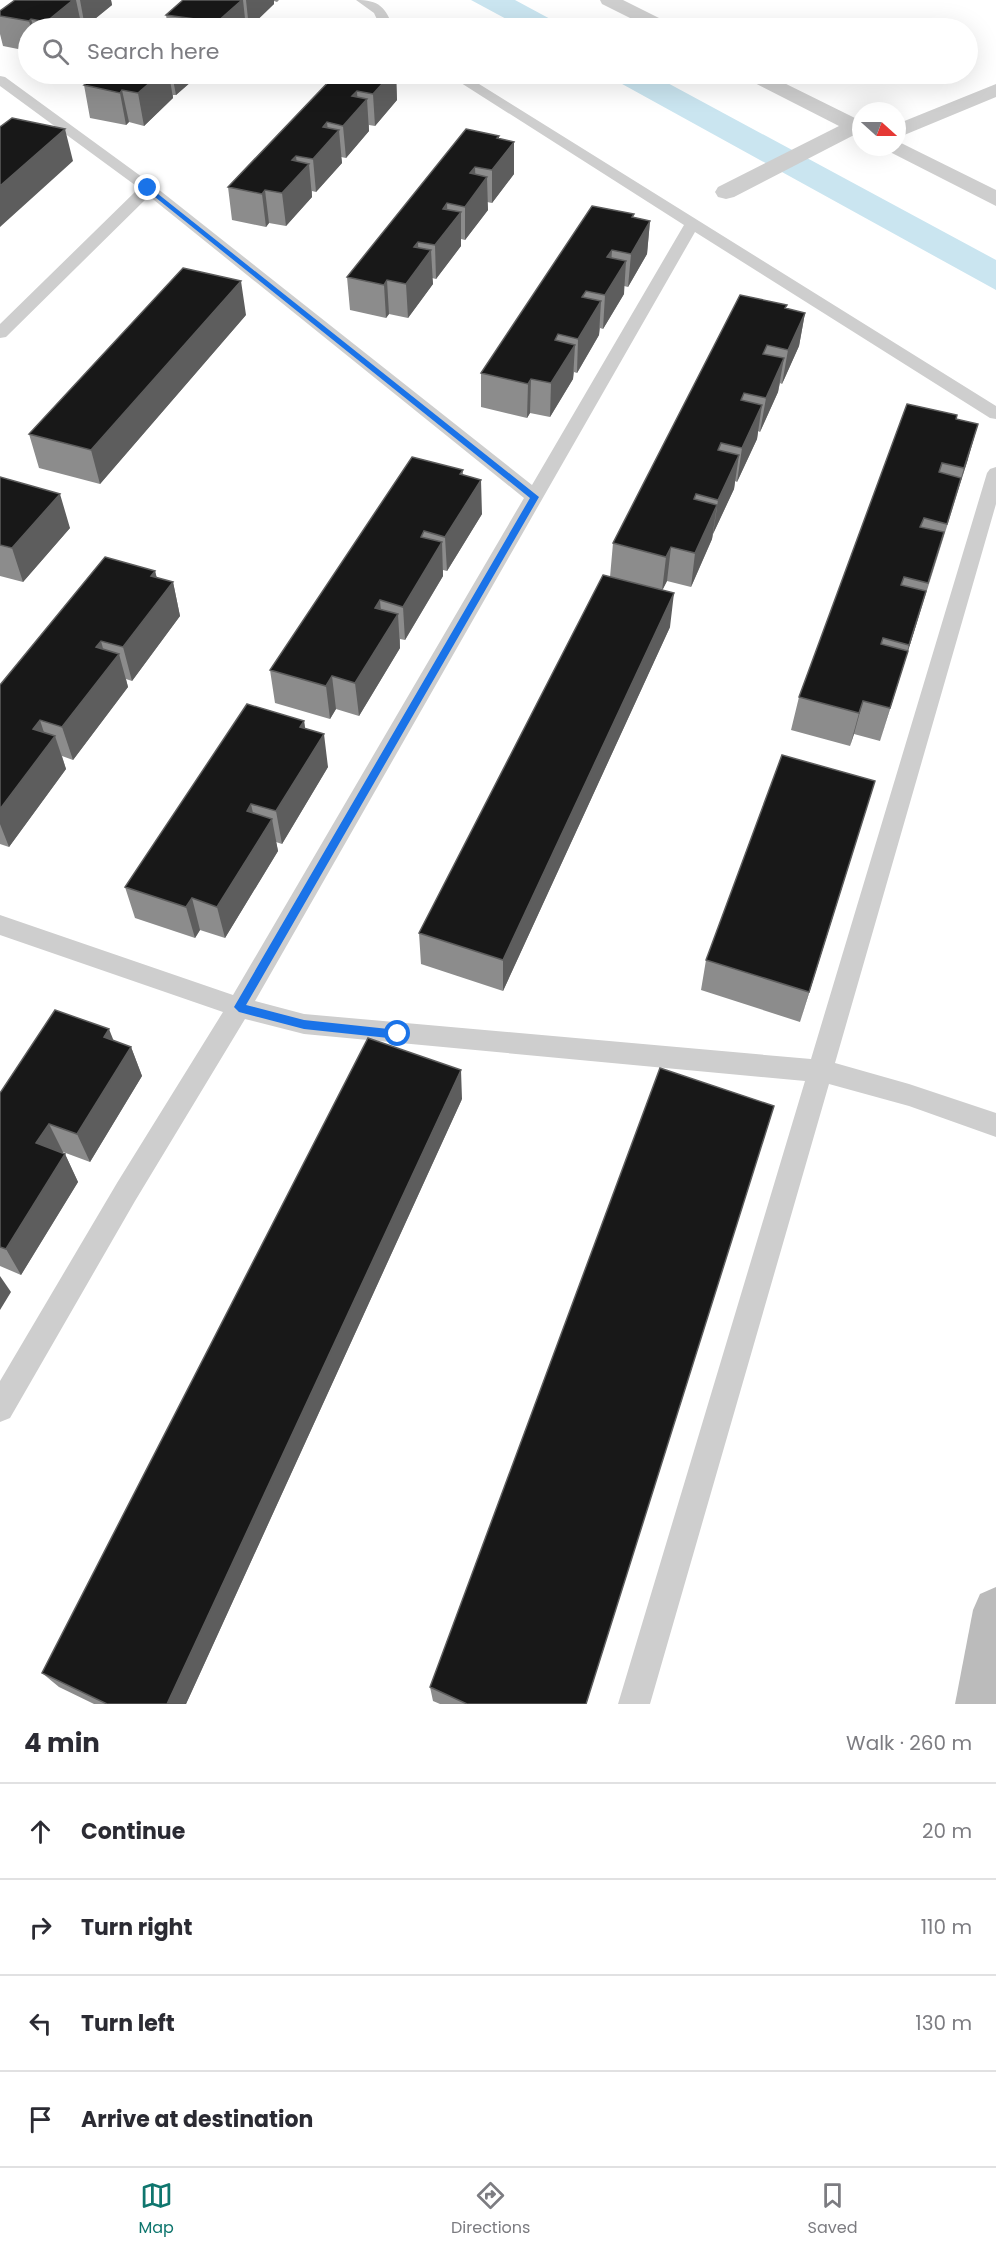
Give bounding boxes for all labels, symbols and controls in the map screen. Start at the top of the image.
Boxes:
search box [18,18,978,84]
icon: search [39,35,72,68]
text: Search here [87,36,220,67]
north arrow [852,102,906,156]
route end [134,174,160,200]
route start [384,1020,410,1046]
text: 4 min [24,1725,100,1761]
text: Walk · 260 m [846,1729,972,1757]
icon: ahead [24,1815,57,1848]
text: Continue [81,1816,185,1847]
text: 20 m [922,1817,972,1845]
icon: right [24,1911,57,1944]
text: Turn right [81,1912,192,1943]
text: 110 m [921,1913,972,1941]
icon: left [24,2007,57,2040]
text: Turn left [81,2008,175,2039]
text: 130 m [915,2009,972,2037]
icon: arrive [24,2103,57,2136]
text: Arrive at destination [81,2104,313,2135]
tab: Map [139,2179,174,2240]
tab: Directions [451,2179,530,2240]
tab: Saved [808,2179,857,2240]

